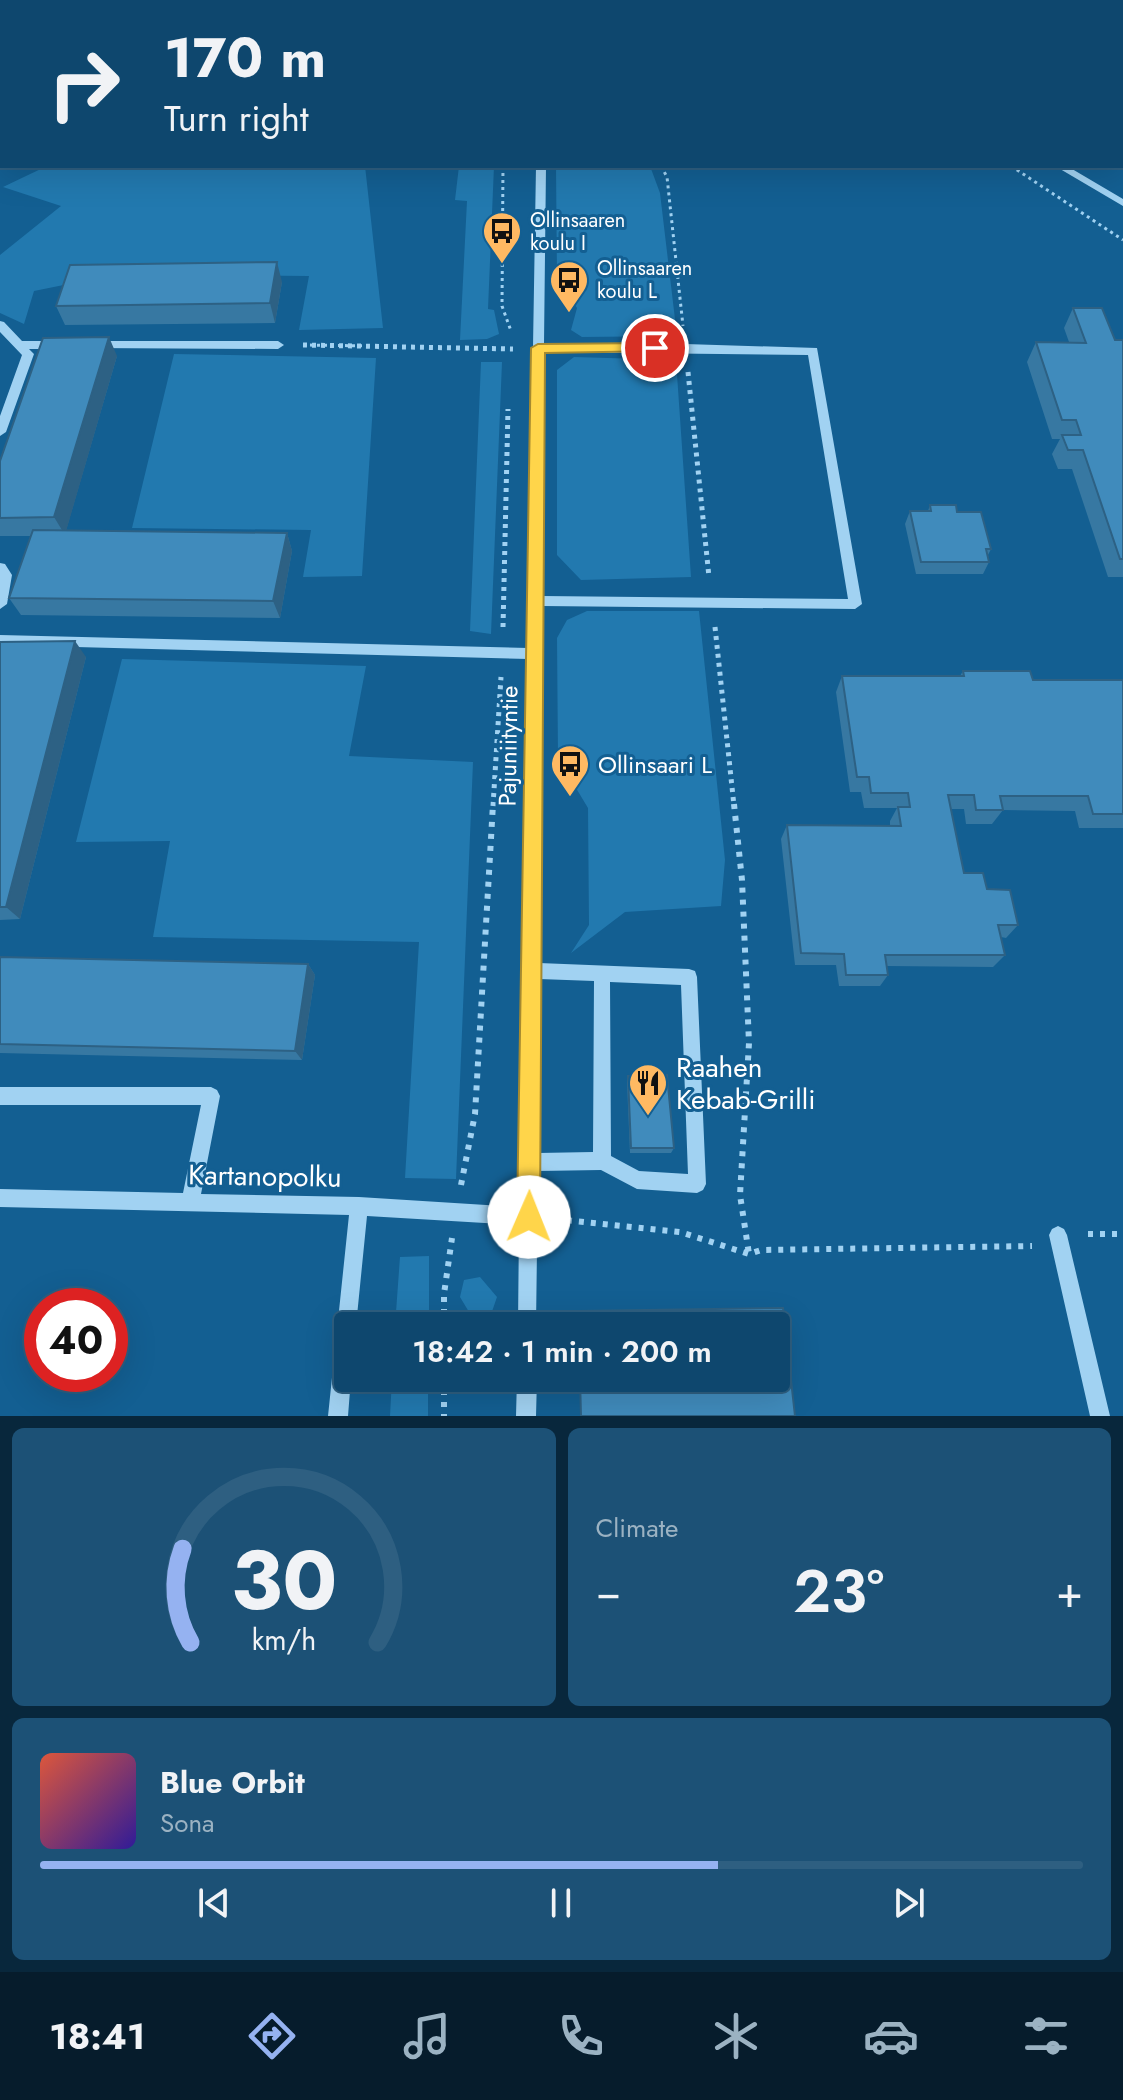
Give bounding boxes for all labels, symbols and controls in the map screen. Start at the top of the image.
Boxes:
text: 170 m [164,17,326,98]
icon: right [32,32,136,136]
text: Turn right [164,92,309,144]
place label: Ollinsaaren koulu I [530,206,625,258]
bus stop icon: Ollinsaaren koulu I [481,210,523,265]
place label: Ollinsaaren koulu L [597,254,692,306]
bus stop icon: Ollinsaaren koulu L [548,259,590,314]
pin [621,314,689,382]
icon: arrive [633,326,677,370]
street label: Pajuniityntie [489,685,527,807]
bus stop icon: Ollinsaari L [549,743,591,798]
place label: Ollinsaari L [598,747,712,782]
place label: Raahen Kebab-Grilli [676,1047,815,1120]
restaurant icon: Raahen Kebab-Grilli [627,1062,669,1117]
street label: Kartanopolku [188,1154,342,1198]
position arrow [487,1175,571,1259]
speed limit sign: 40 [24,1288,128,1392]
text: 18:42 · 1 min · 200 m [412,1330,712,1373]
text: Climate [596,1509,678,1547]
text: 30 [230,1520,337,1640]
text: 23° [793,1548,884,1635]
text: − [596,1560,621,1624]
text: + [1056,1560,1083,1624]
text: km/h [251,1619,316,1661]
text: Blue Orbit [160,1761,305,1804]
text: Sona [160,1804,215,1842]
icon: previous [192,1881,236,1925]
icon: pause [539,1881,583,1925]
icon: next [887,1881,931,1925]
icon: directions [244,2008,300,2064]
icon: music [399,2008,455,2064]
icon: phone [553,2008,609,2064]
icon: climate [708,2008,764,2064]
icon: car [863,2008,919,2064]
icon: filters [1018,2008,1074,2064]
text: 18:41 [49,2010,145,2062]

